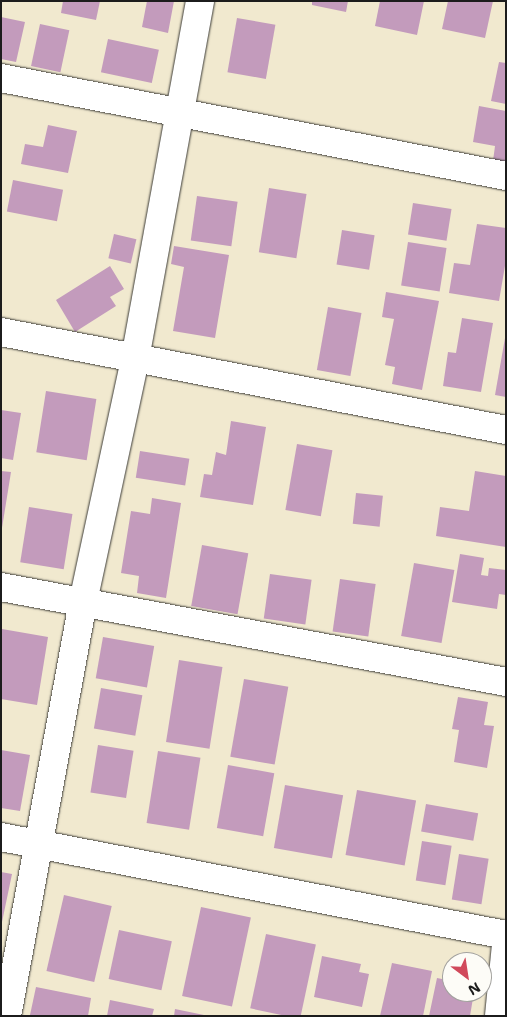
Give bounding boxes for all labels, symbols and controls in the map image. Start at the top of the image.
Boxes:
north arrow [442,952,492,1002]
text: N [465,978,484,1000]

